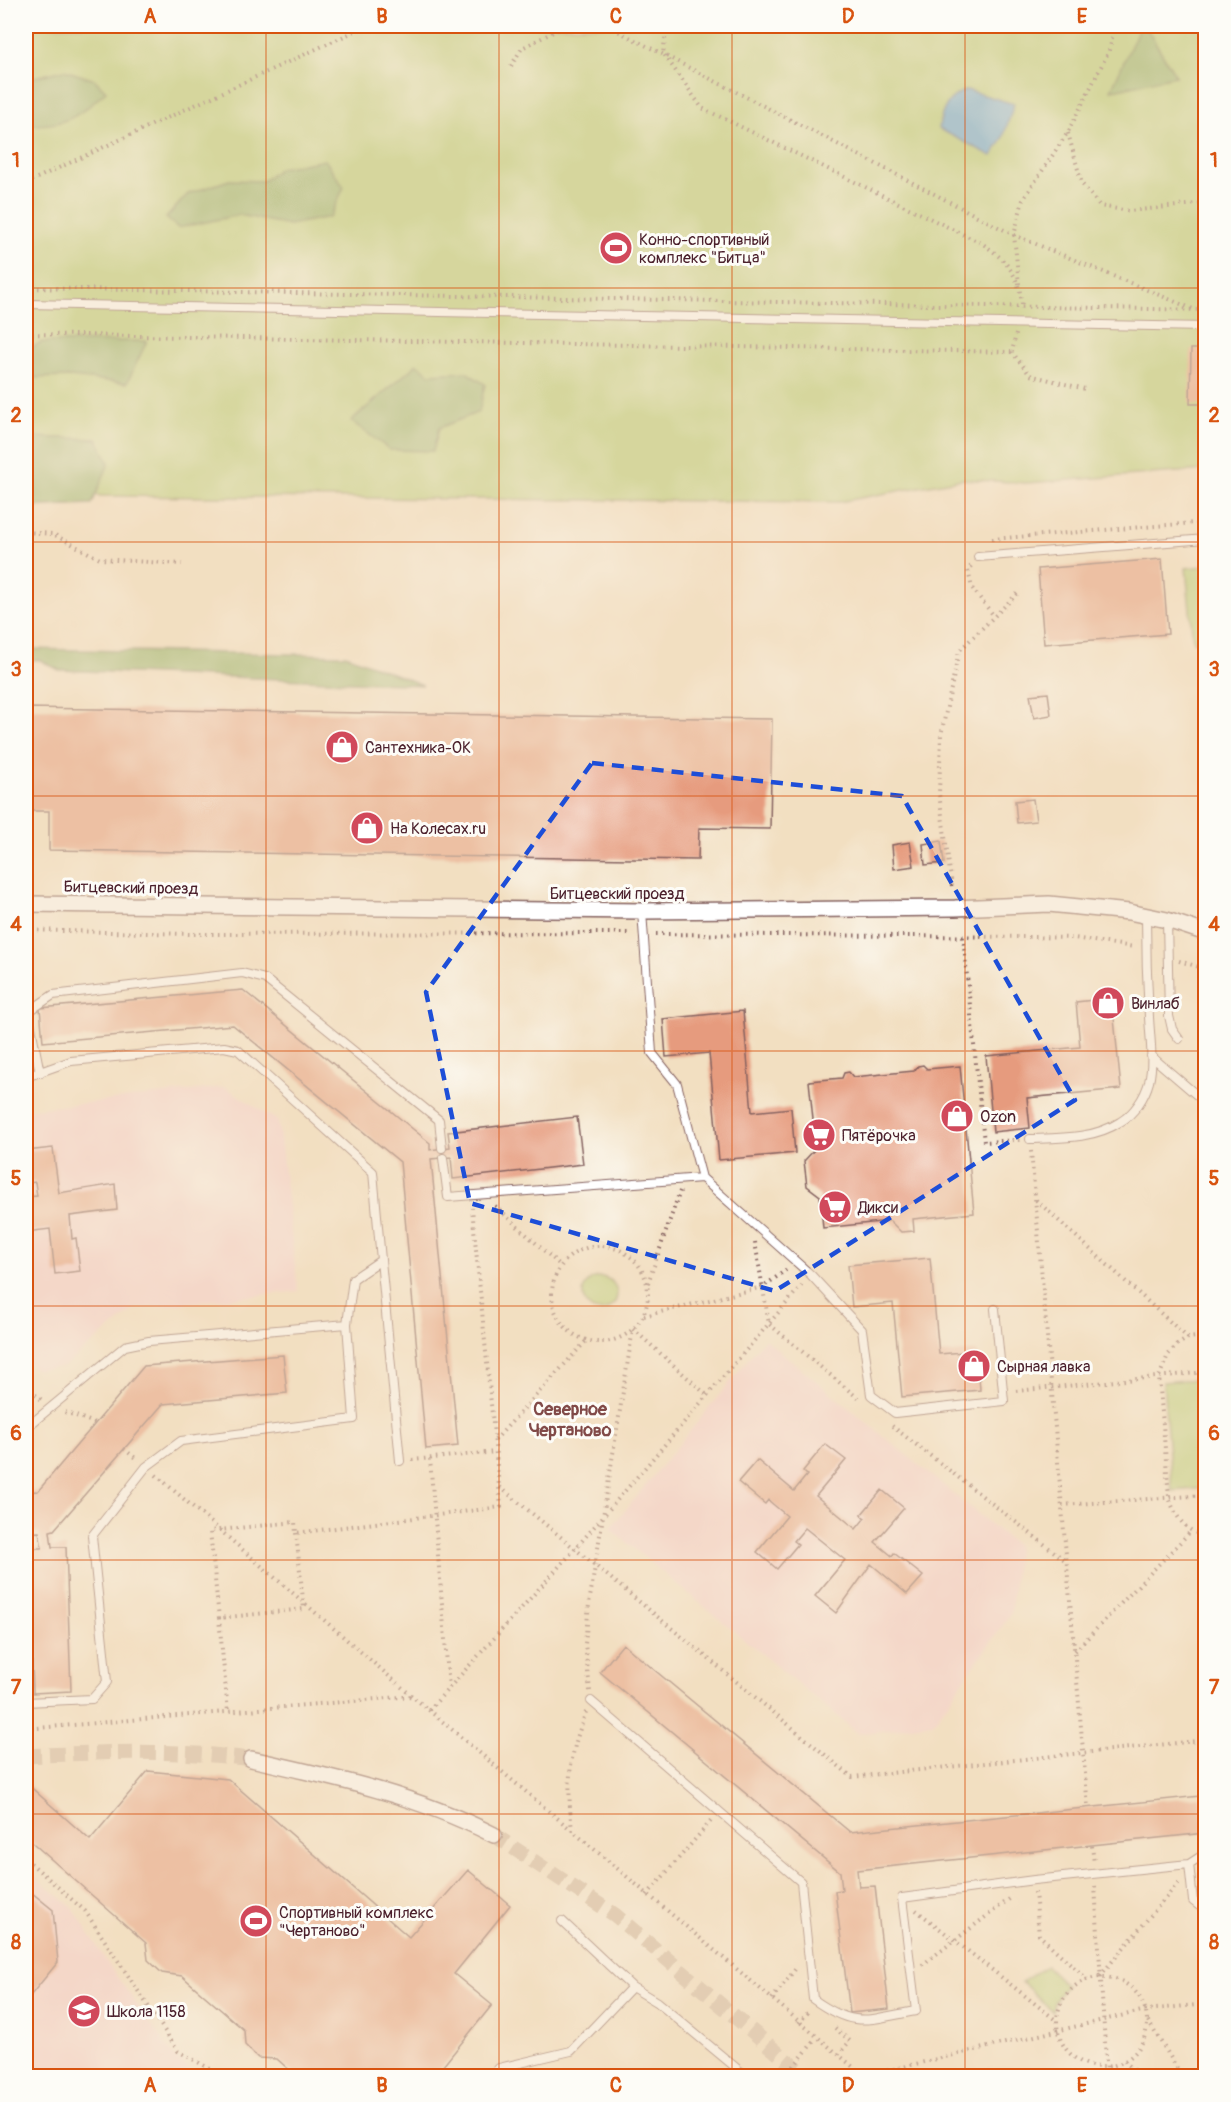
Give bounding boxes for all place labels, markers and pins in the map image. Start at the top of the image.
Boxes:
sports icon: Конно-спортивный комплекс "Битца" [598,230,634,266]
place label: Конно-спортивный комплекс "Битца" [639,230,770,268]
shop icon: Сантехника-ОК [324,729,360,765]
place label: Сантехника-ОК [365,738,471,758]
shop icon: На Колесах.ru [349,810,385,846]
place label: На Колесах.ru [390,819,486,839]
shop icon: Винлаб [1090,985,1126,1021]
place label: Винлаб [1131,994,1180,1014]
shop icon: Ozon [939,1098,975,1134]
place label: Ozon [980,1107,1016,1127]
supermarket icon: Пятёрочка [801,1117,837,1153]
place label: Пятёрочка [842,1126,916,1146]
supermarket icon: Дикси [817,1189,853,1225]
place label: Дикси [857,1198,898,1218]
shop icon: Сырная лавка [956,1348,992,1384]
place label: Сырная лавка [997,1357,1091,1377]
sports icon: Спортивный комплекс "Чертаново" [238,1903,274,1939]
place label: Спортивный комплекс "Чертаново" [279,1903,434,1941]
school or university icon: Школа 1158 [66,1993,102,2029]
place label: Школа 1158 [107,2002,186,2022]

